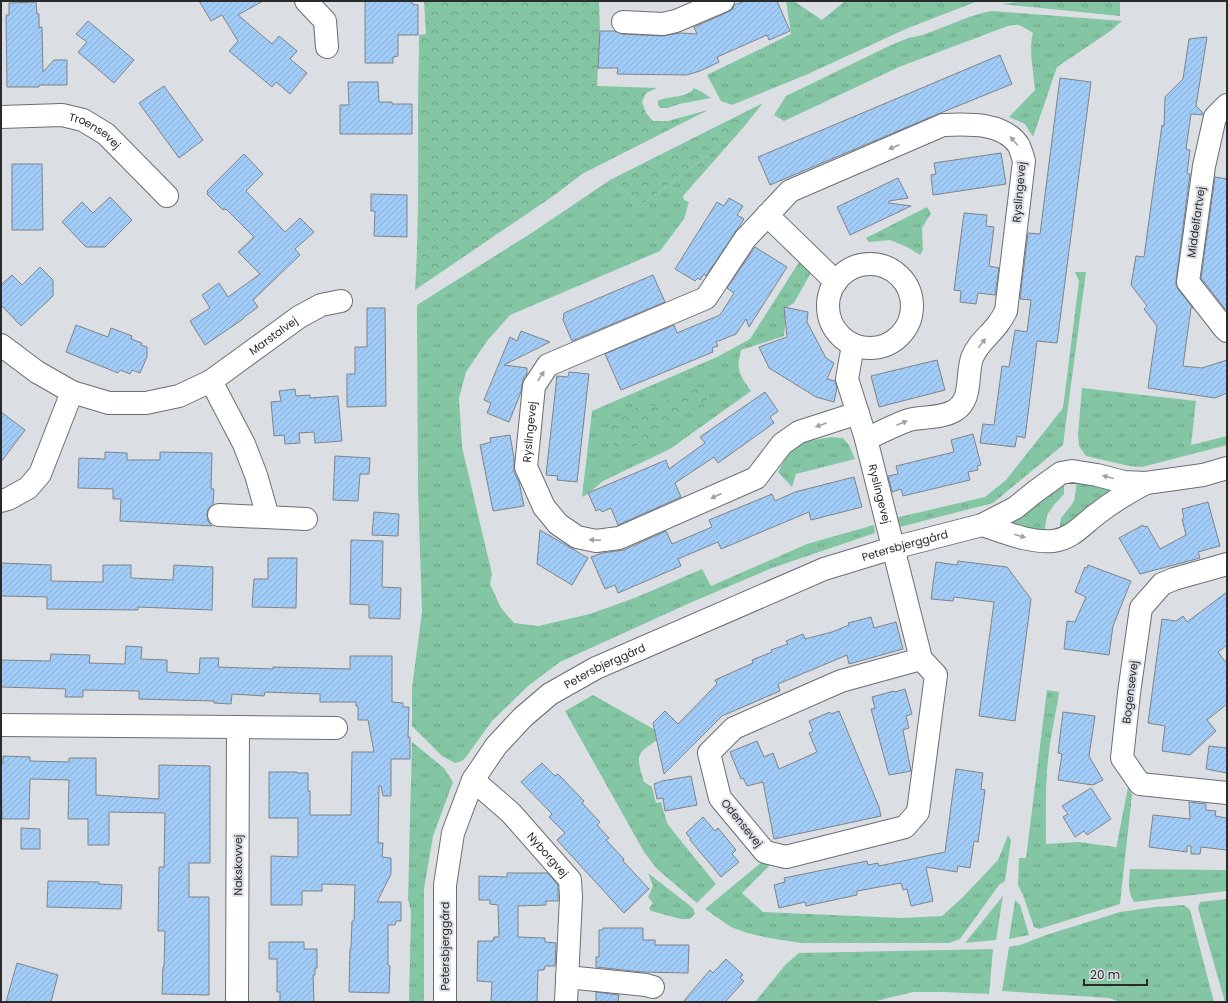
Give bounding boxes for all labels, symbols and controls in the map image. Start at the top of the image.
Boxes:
street label: Troensevej [67,109,125,153]
one-way arrow [1010,136,1019,147]
one-way arrow [887,144,899,150]
street label: Ryslingevej [1008,161,1030,223]
street label: Middelfartvej [1183,185,1209,258]
street label: Marstalvej [246,312,301,359]
one-way arrow [978,338,986,349]
one-way arrow [537,370,544,382]
street label: Ryslingevej [519,400,540,463]
one-way arrow [896,420,908,426]
one-way arrow [814,422,826,428]
street label: Ryslingevej [865,462,895,526]
one-way arrow [1102,474,1114,480]
one-way arrow [709,493,721,499]
street label: Petersbjerggård [860,526,950,565]
one-way arrow [1014,533,1026,539]
one-way arrow [589,536,601,543]
street label: Petersbjerggård [561,639,648,693]
street label: Bogensevej [1118,659,1142,724]
street label: Odensevej [717,795,767,851]
street label: Nyborgvej [523,829,572,881]
street label: Nakskovvej [230,834,246,896]
street label: Petersbjerggård [437,902,453,990]
scale bar [1084,961,1147,987]
text: 20 m [1090,966,1120,983]

